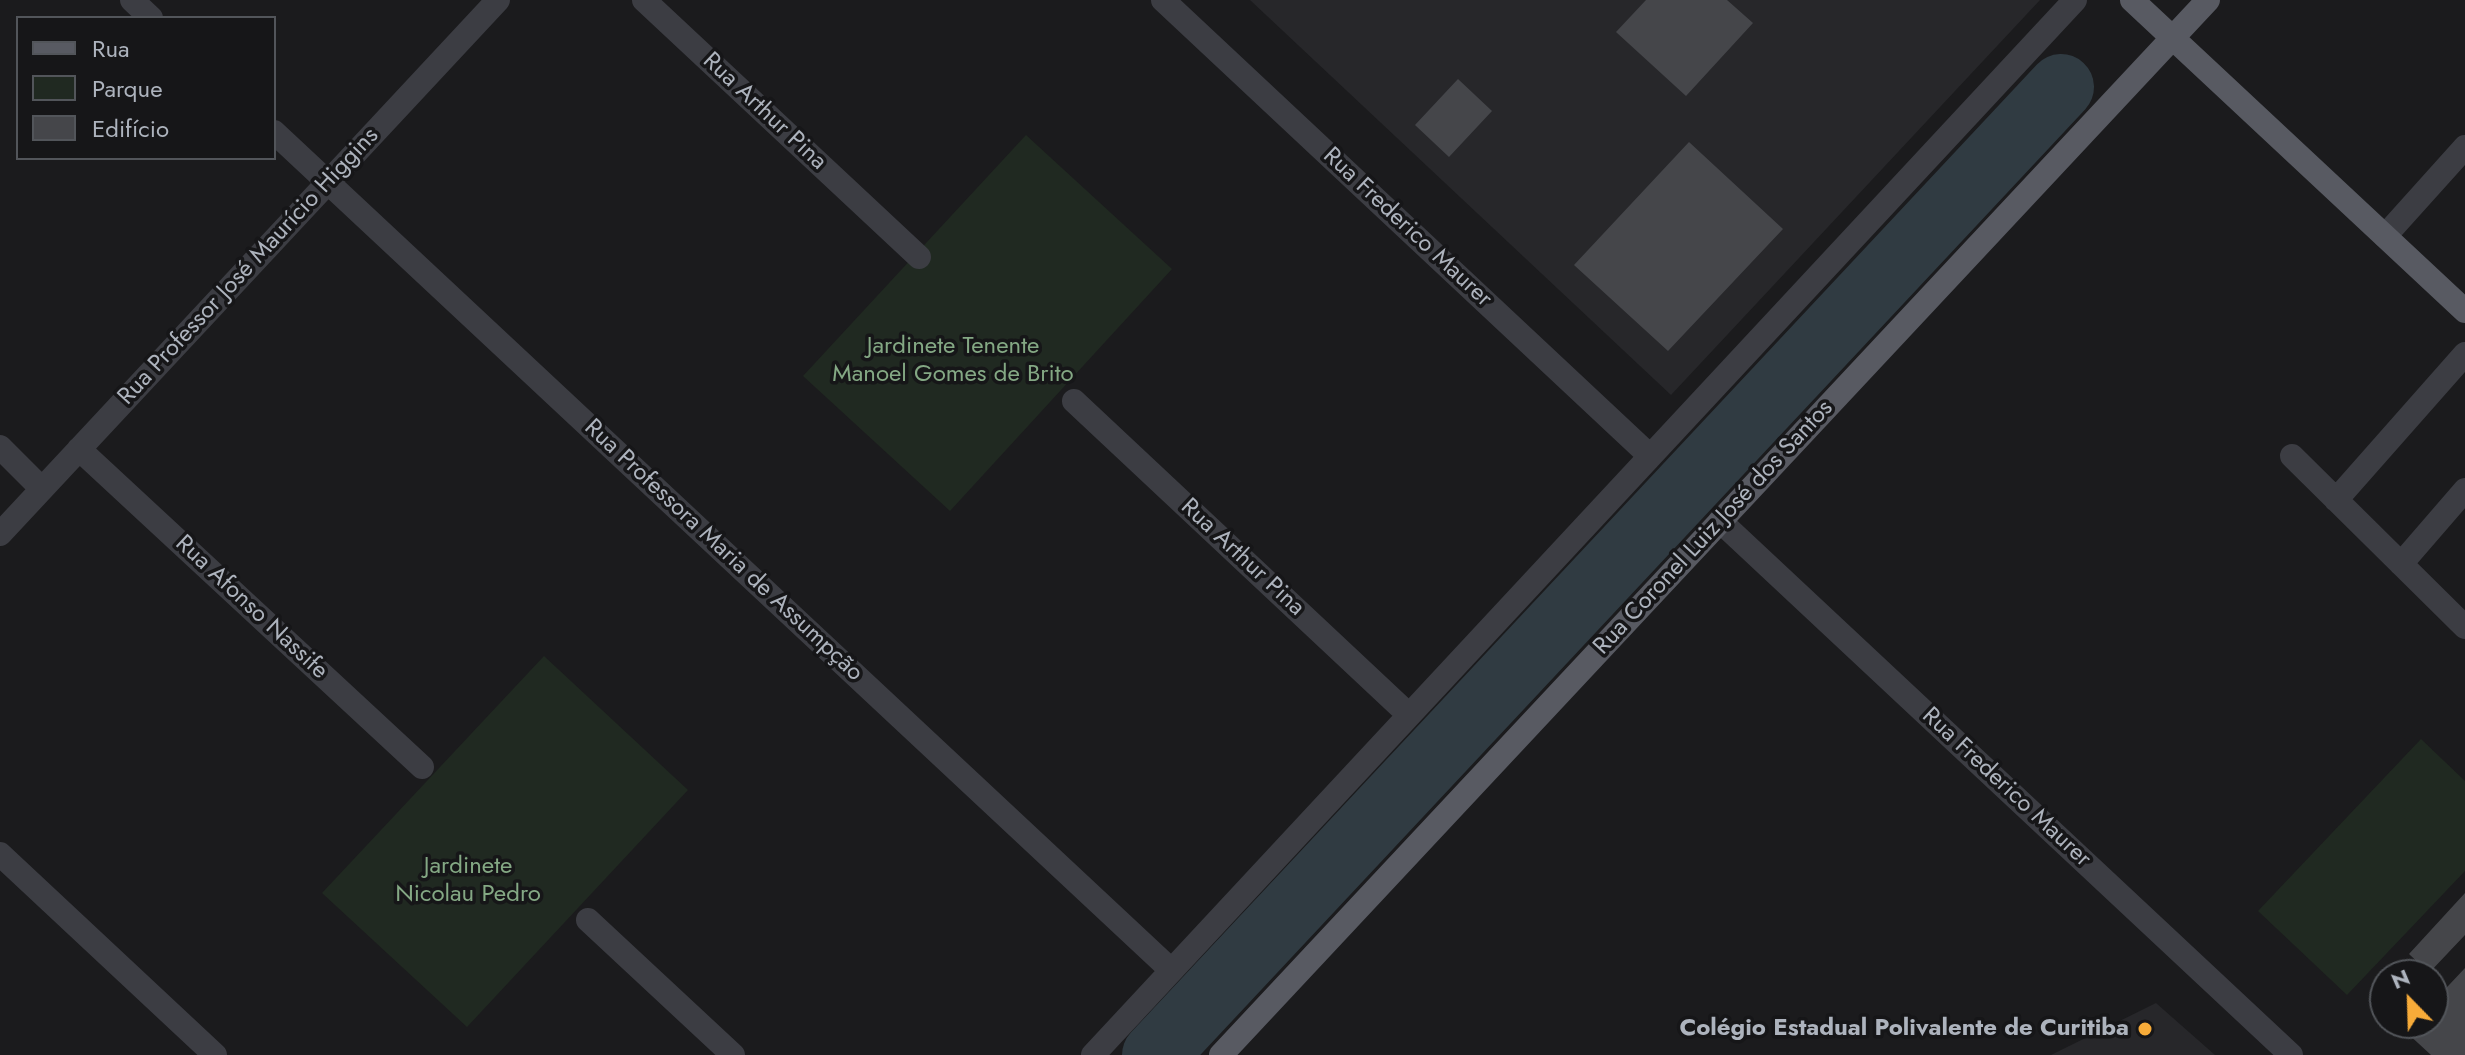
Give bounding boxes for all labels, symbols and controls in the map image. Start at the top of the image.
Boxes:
legend [16,16,276,160]
text: Rua [92,31,130,66]
street label: Rua Arthur Pina [696,47,832,177]
text: Parque [92,71,163,106]
text: Edifício [92,111,169,146]
street label: Rua Professor José Maurício Higgins [113,122,385,412]
street label: Rua Frederico Maurer [1316,142,1498,314]
park label: Jardinete Tenente Manoel Gomes de Brito [832,333,1074,389]
street label: Rua Coronel Luiz José dos Santos [1588,395,1840,661]
street label: Rua Professora Maria de Assumpção [578,414,868,688]
street label: Rua Arthur Pina [1174,493,1310,623]
street label: Rua Afonso Nassife [169,530,333,686]
street label: Rua Frederico Maurer [1915,702,2097,874]
park label: Jardinete Nicolau Pedro [395,853,541,909]
north arrow [2369,959,2449,1039]
text: N [2386,961,2415,997]
place label: Colégio Estadual Polivalente de Curitiba [1679,1015,2129,1043]
marker: Colégio Estadual Polivalente de Curitiba [2136,1020,2154,1038]

